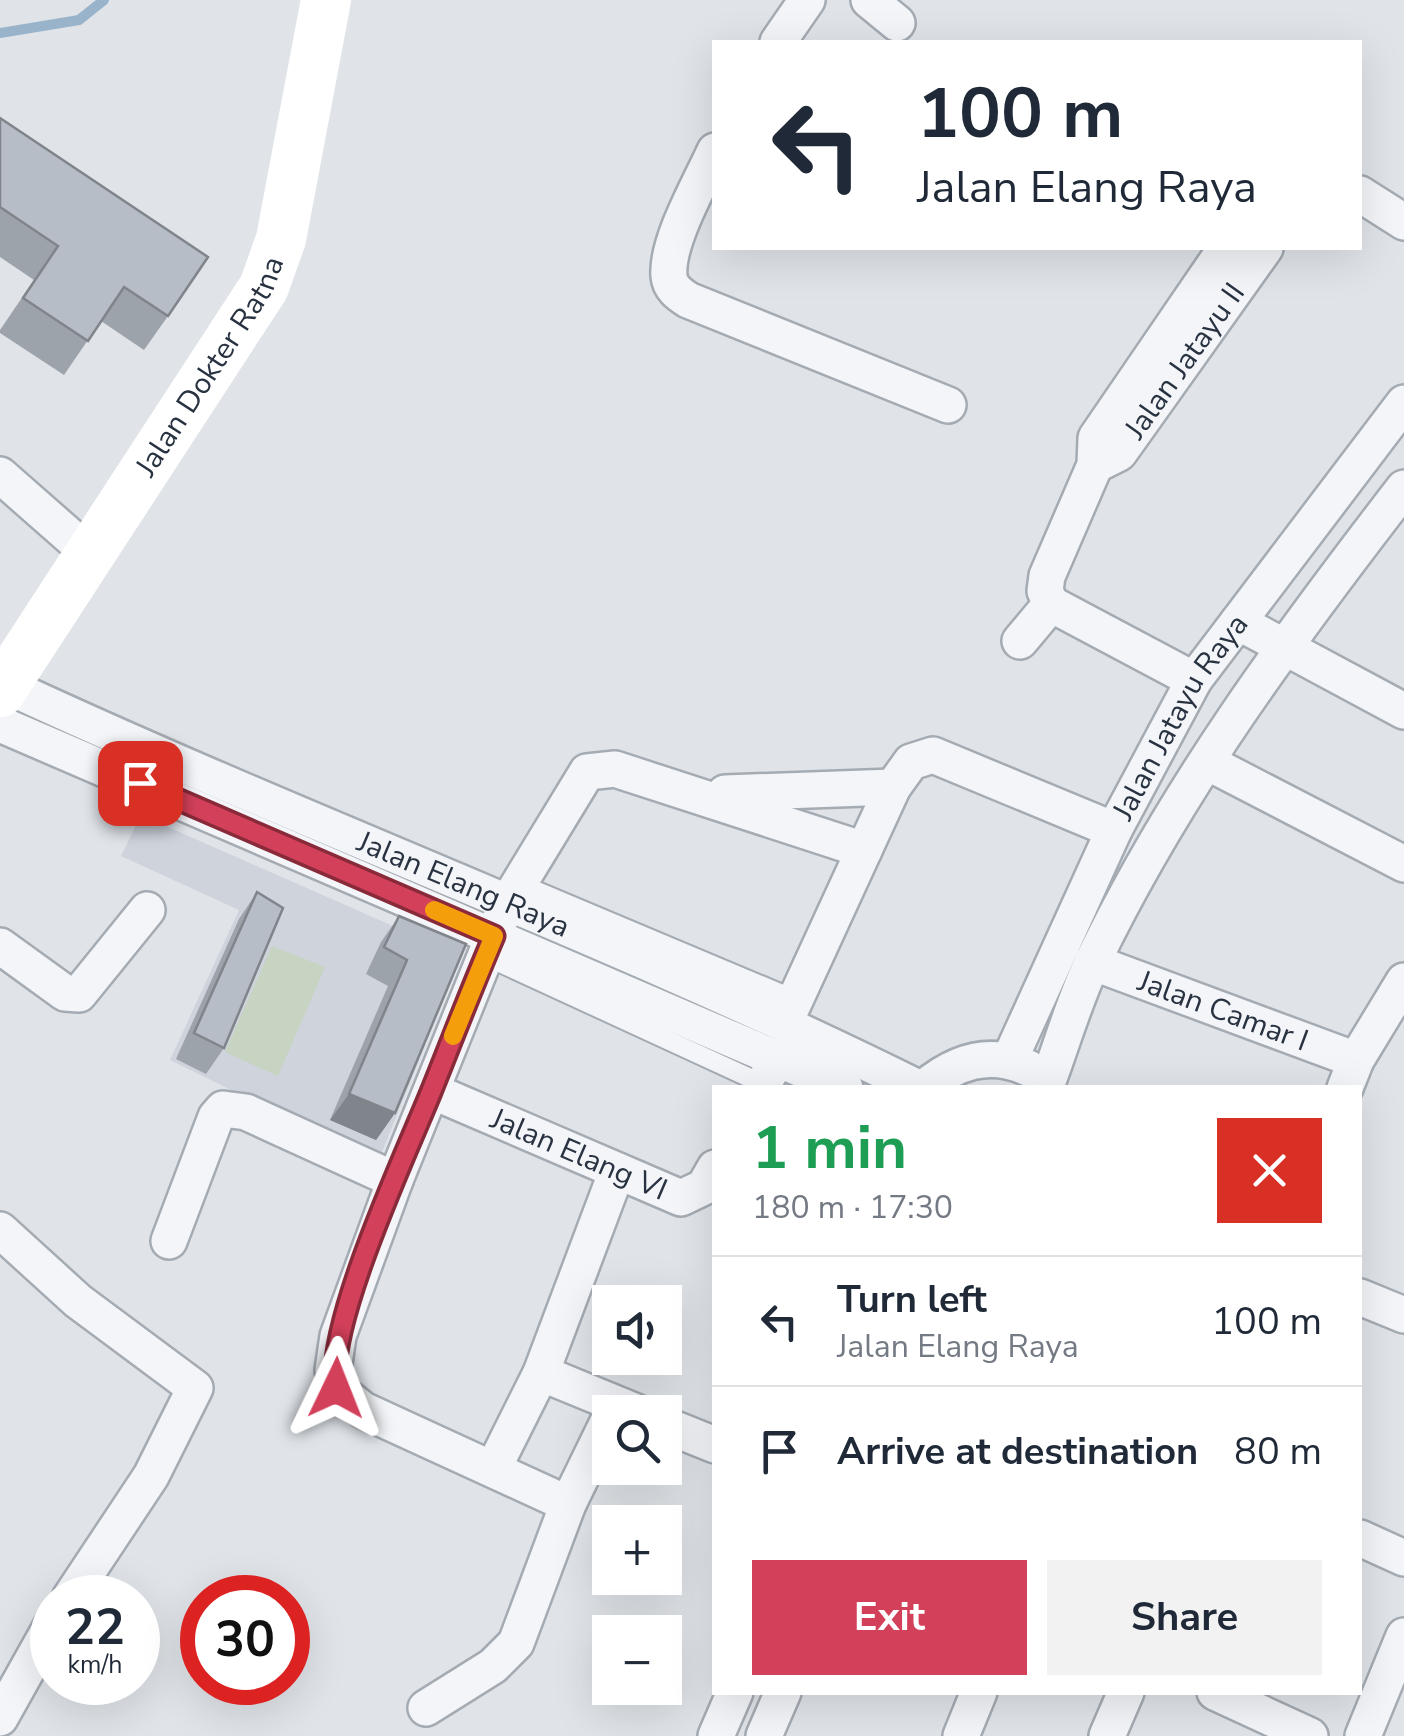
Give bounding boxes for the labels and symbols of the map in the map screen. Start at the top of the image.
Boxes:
street label: Jalan Dokter Ratna [126,251,294,485]
street label: Jalan Jatayu II [1115,275,1255,448]
street label: Jalan Jatayu Raya [1103,606,1258,828]
pin [98,741,183,826]
street label: Jalan Elang Raya [350,821,576,948]
street label: Jalan Camar I [1131,961,1314,1061]
street label: Jalan Elang VI [483,1098,673,1211]
position arrow [284,1336,388,1440]
speed limit sign: 30 [180,1575,310,1705]

